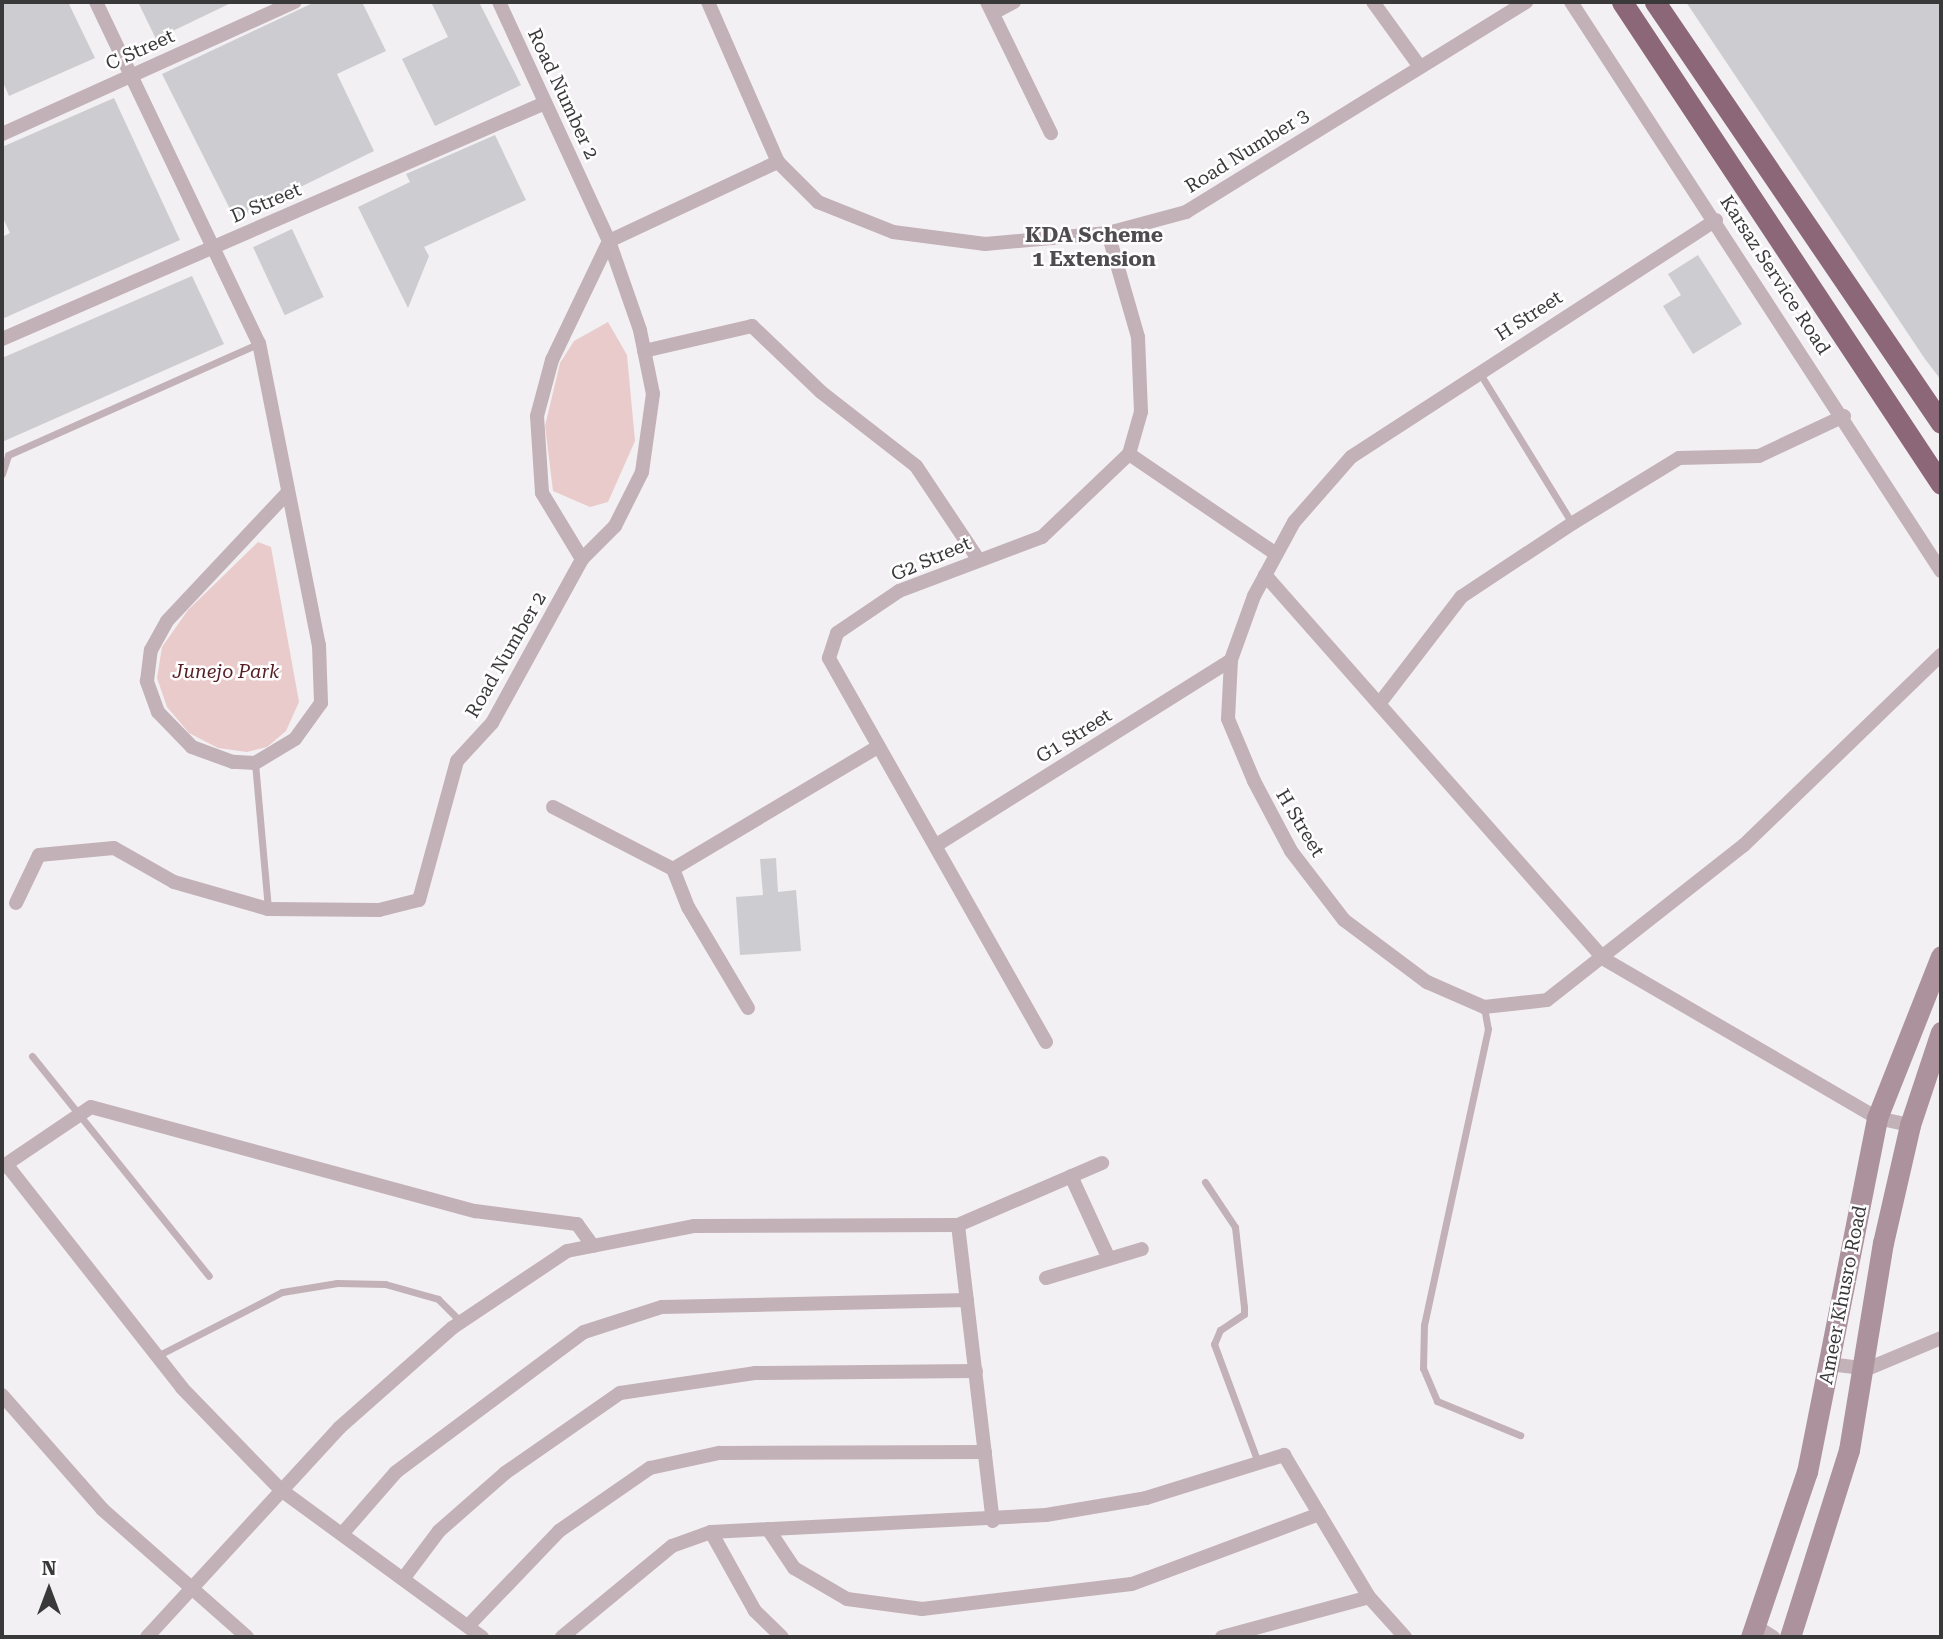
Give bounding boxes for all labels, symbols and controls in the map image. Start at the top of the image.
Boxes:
street label: C Street [102,25,178,75]
street label: Road Number 2 [523,25,603,163]
street label: Road Number 3 [1181,104,1313,198]
street label: D Street [227,178,305,228]
street label: Karsaz Service Road [1715,191,1835,359]
district label: KDA Scheme 1 Extension [1025,222,1163,272]
street label: H Street [1491,286,1567,346]
street label: G2 Street [888,532,974,586]
street label: Road Number 2 [461,588,551,722]
park label: Junejo Park [173,661,279,683]
street label: G1 Street [1032,704,1116,768]
street label: H Street [1271,785,1329,861]
street label: Ameer Khusro Road [1814,1204,1872,1386]
north arrow [14,1555,84,1625]
text: N [42,1557,56,1580]

